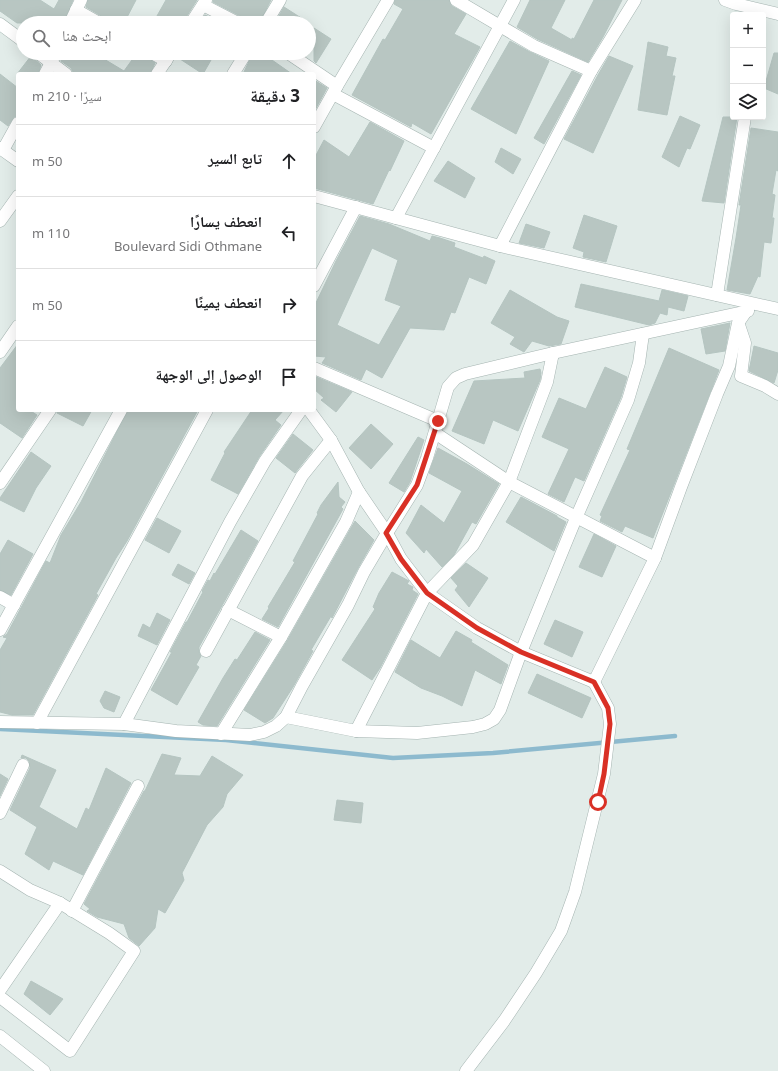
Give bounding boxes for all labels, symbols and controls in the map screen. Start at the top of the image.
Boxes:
map controls [730,12,766,120]
button: + [730,12,766,48]
search box [16,16,316,60]
text: ابحث هنا [62,25,112,45]
icon: search [30,27,52,49]
button: − [730,48,766,84]
text: 3 دقيقة [250,84,300,107]
button: layers [730,84,766,120]
text: سيرًا · 210 m [32,87,102,105]
text: تابع السير [208,148,262,168]
icon: ahead [278,150,300,172]
text: 50 m [32,152,62,170]
text: انعطف يسارًا [190,211,262,231]
icon: left [278,222,300,244]
text: 110 m [32,224,70,242]
text: Boulevard Sidi Othmane [114,237,262,255]
text: انعطف يمينًا [194,292,262,312]
icon: right [278,294,300,316]
text: 50 m [32,296,62,314]
text: الوصول إلى الوجهة [156,364,262,384]
icon: arrive [278,366,300,388]
route end [429,412,447,430]
route start [589,793,607,811]

